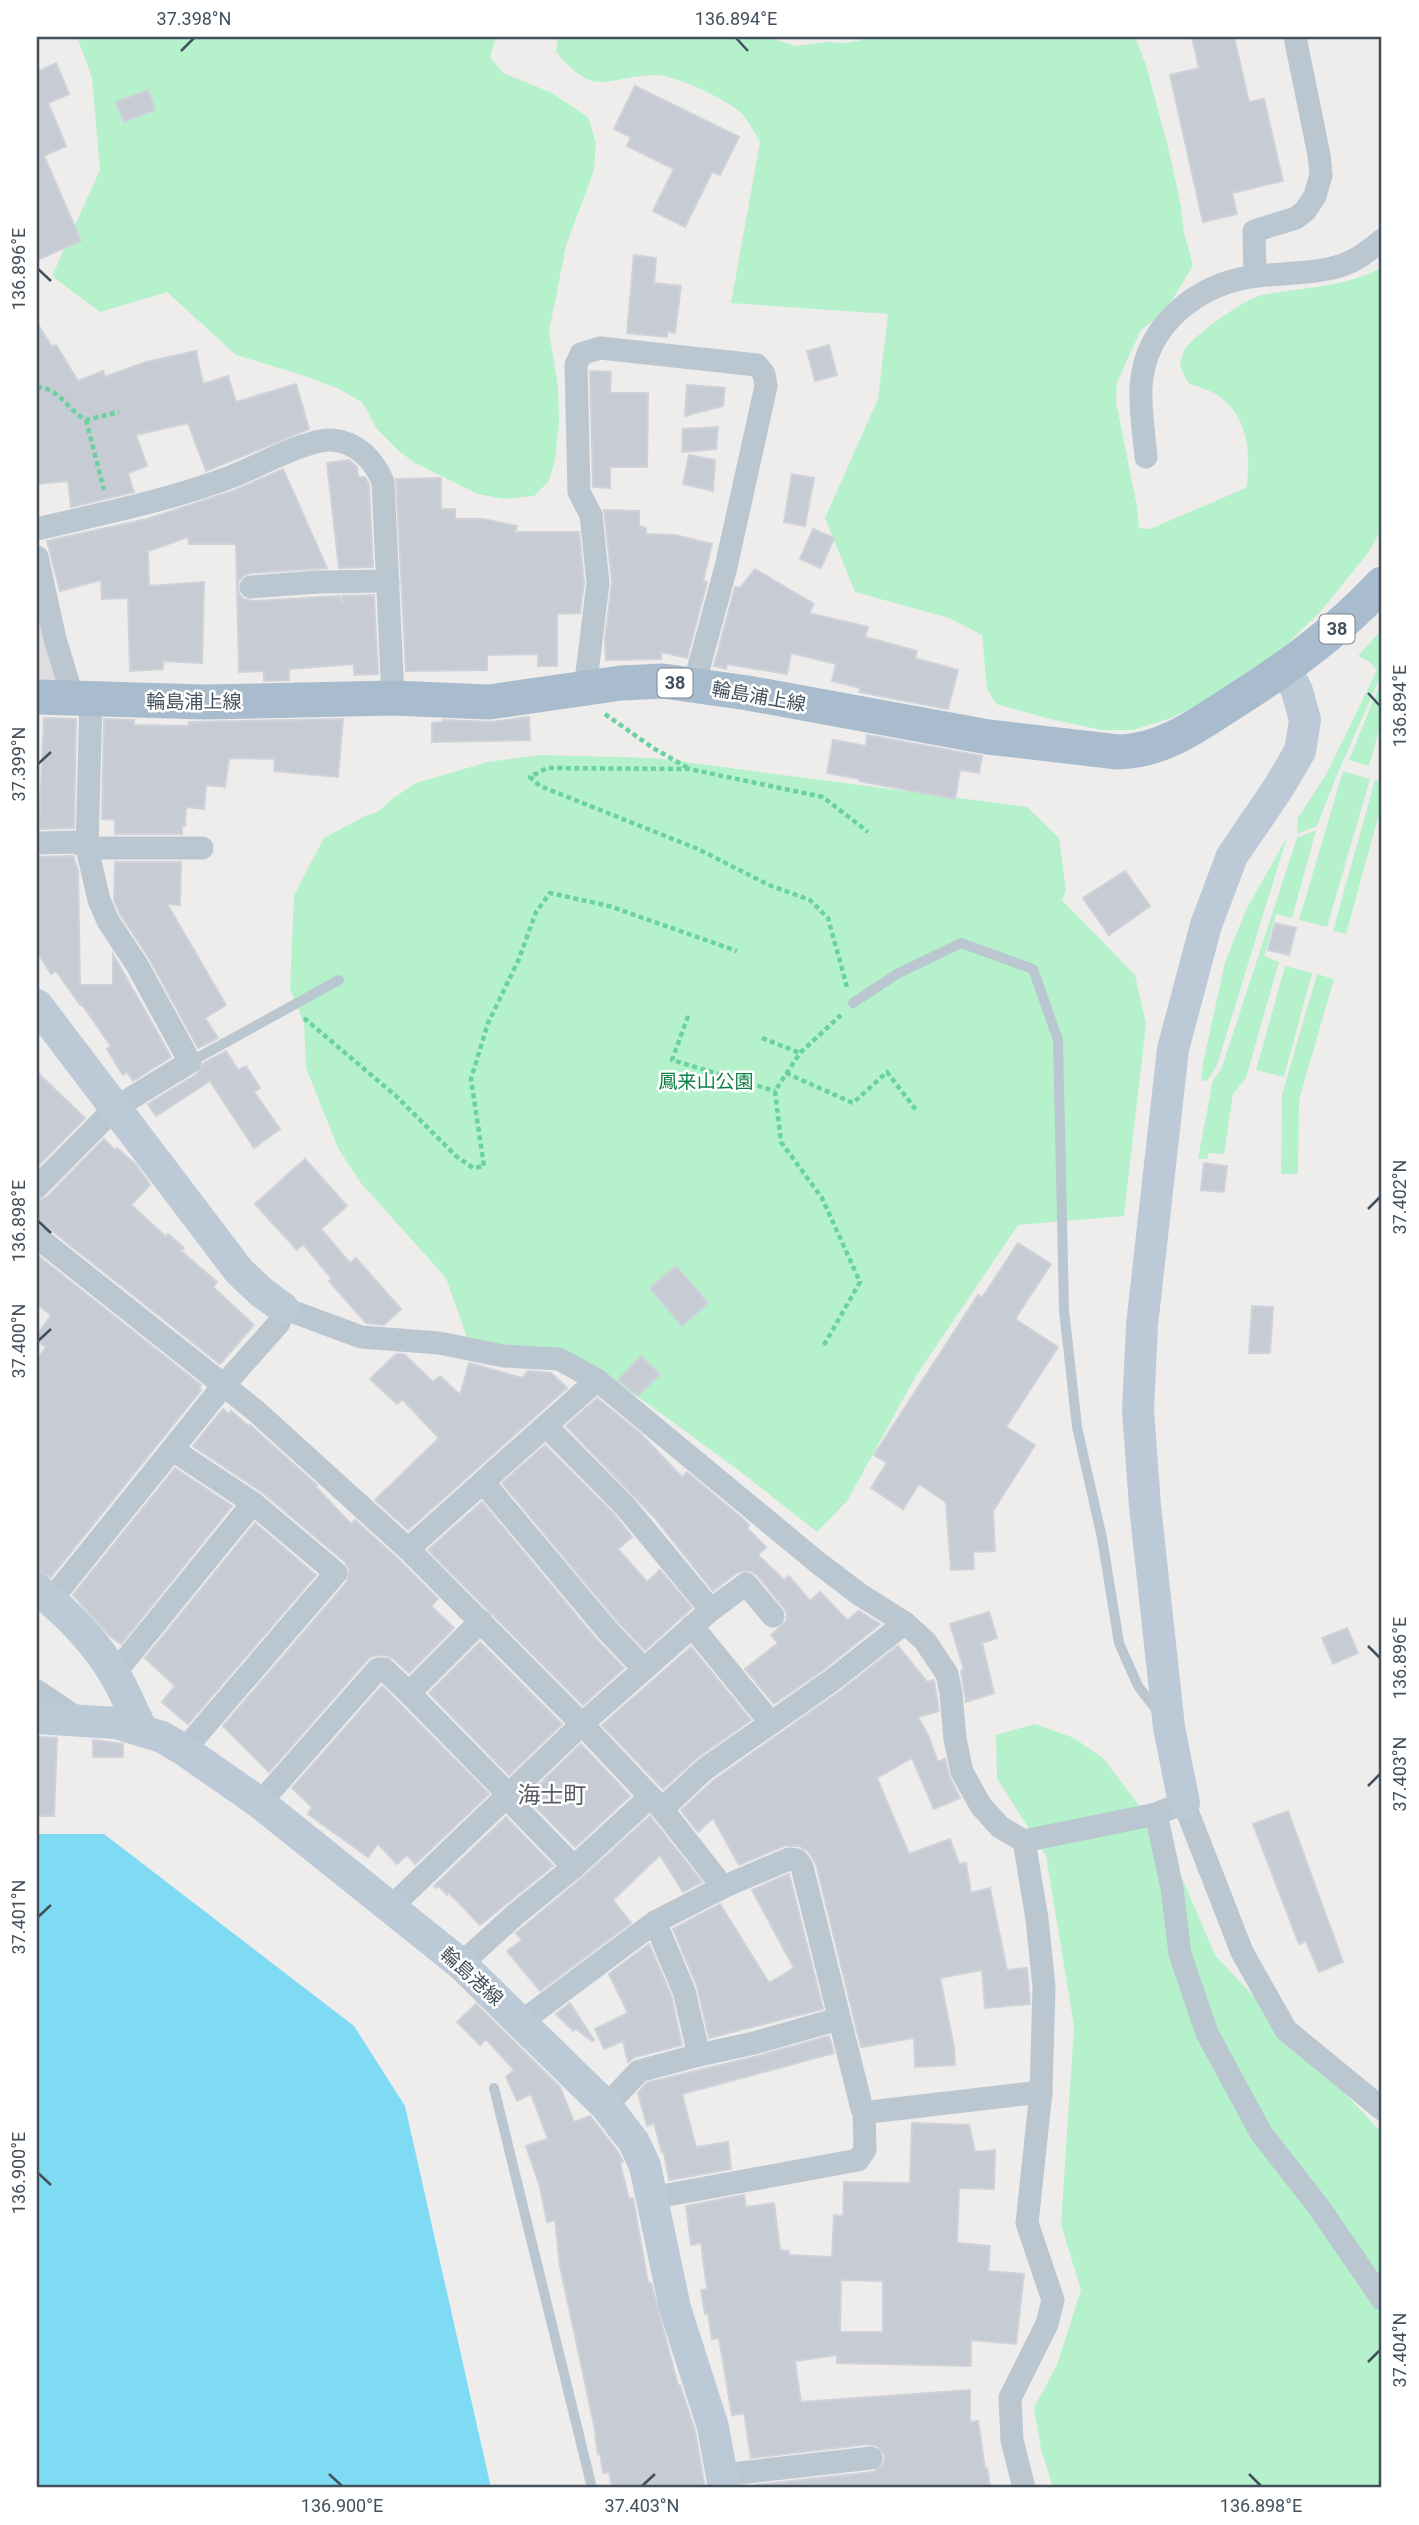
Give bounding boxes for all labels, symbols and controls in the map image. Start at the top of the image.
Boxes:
text: 37.398°N [157,8,231,29]
text: 136.894°E [695,8,777,29]
text: 136.896°E [8,228,29,310]
road number: 38 [1320,614,1354,644]
text: 136.894°E [1389,665,1410,747]
road number: 38 [658,668,692,698]
street label: 輪島浦上線 [710,677,808,716]
street label: 輪島浦上線 [146,690,242,713]
text: 37.399°N [8,727,29,801]
park label: 鳳来山公園 [658,1070,754,1093]
text: 37.402°N [1389,1160,1410,1234]
text: 136.898°E [8,1180,29,1262]
text: 37.400°N [8,1304,29,1378]
text: 136.896°E [1389,1617,1410,1699]
text: 37.403°N [1389,1737,1410,1811]
district label: 海士町 [518,1782,587,1809]
text: 37.401°N [8,1880,29,1954]
street label: 輪島港線 [436,1942,508,2010]
text: 136.900°E [8,2132,29,2214]
text: 37.404°N [1389,2313,1410,2387]
text: 136.900°E [301,2495,383,2516]
text: 37.403°N [605,2495,679,2516]
text: 136.898°E [1220,2495,1302,2516]

